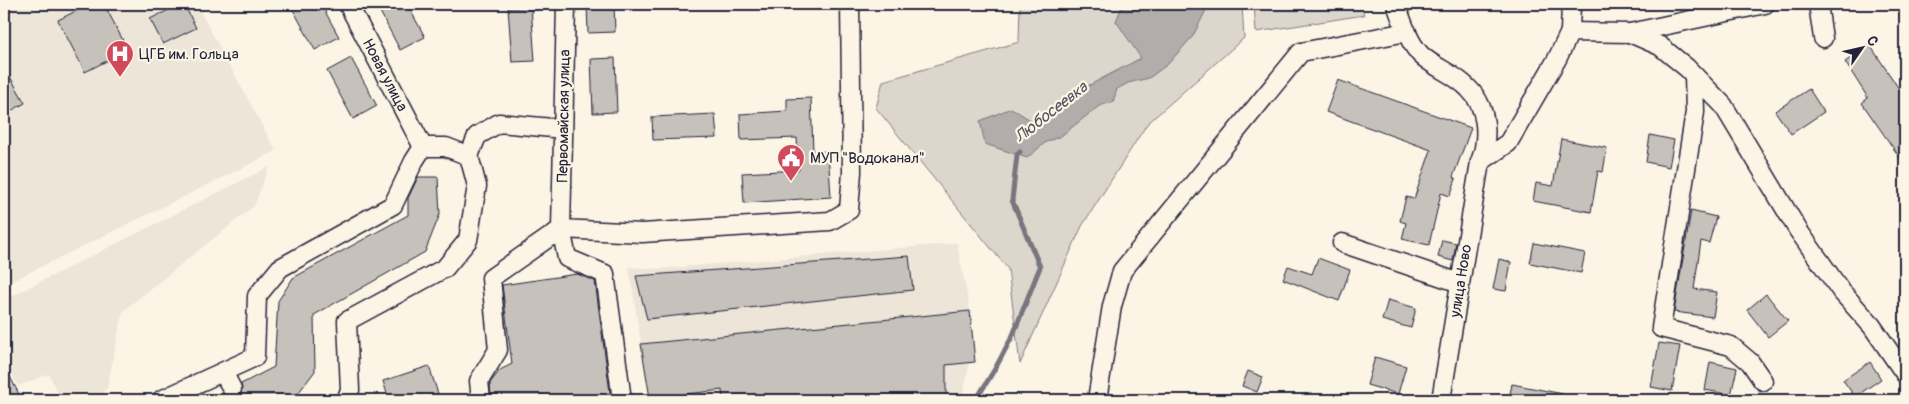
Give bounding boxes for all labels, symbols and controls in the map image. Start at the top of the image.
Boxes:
north arrow [1836,22,1886,72]
text: С [1863,33,1882,50]
street label: Новая улица [358,35,412,115]
hospital icon: ЦГБ им. Гольца [105,39,135,78]
place label: ЦГБ им. Гольца [139,45,239,64]
street label: Первомайская улица [553,49,575,183]
water label: Любосеевка [1010,76,1093,147]
public building icon: МУП "Водоканал" [776,143,806,182]
place label: МУП "Водоканал" [810,149,925,168]
street label: улица Ново [1446,243,1476,320]

